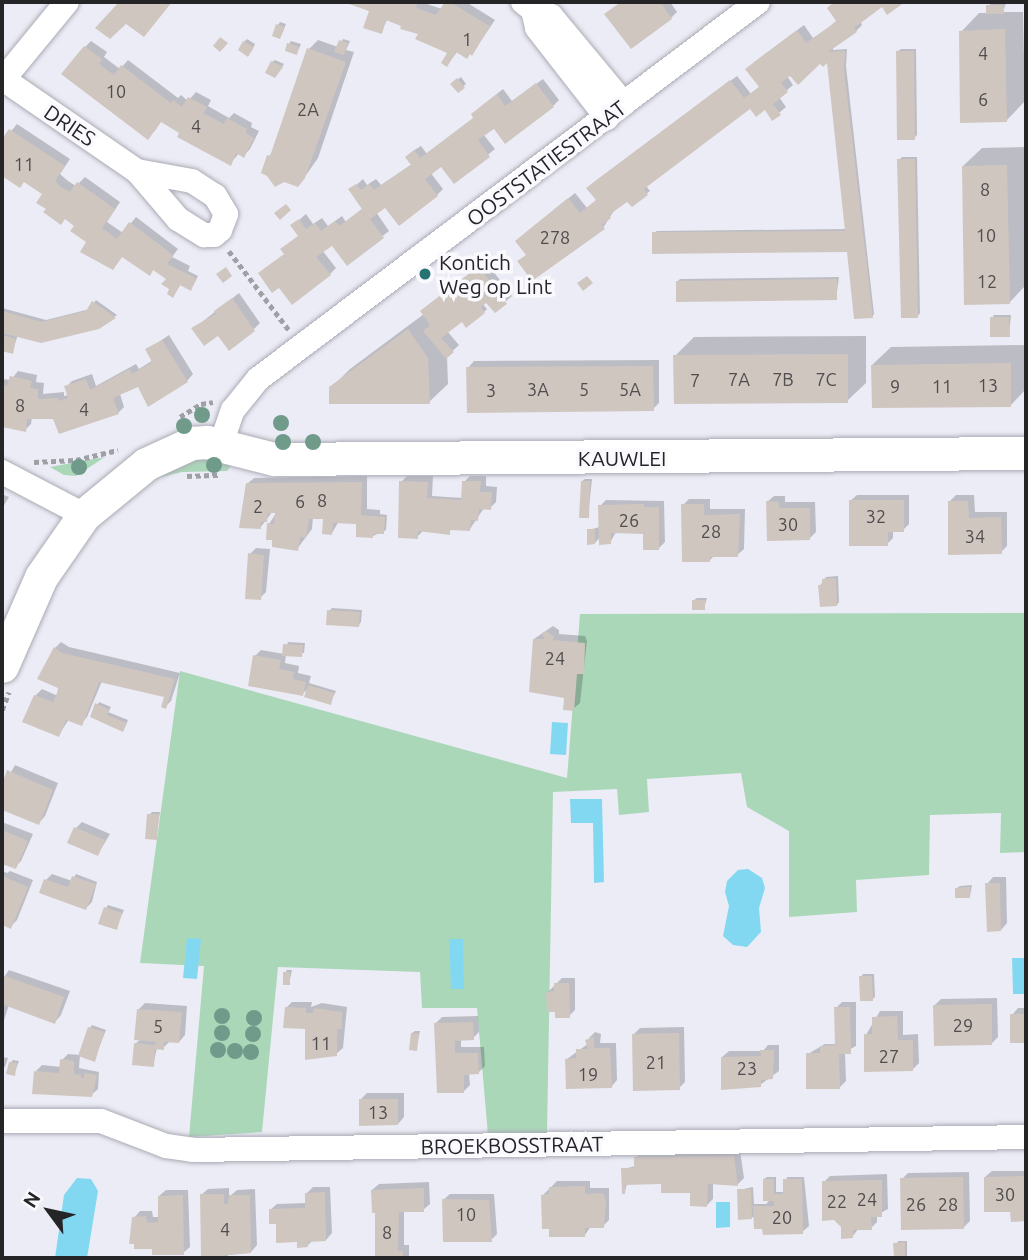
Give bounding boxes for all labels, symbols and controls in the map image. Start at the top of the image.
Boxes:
house number: 1 [462,28,472,50]
house number: 4 [978,42,988,64]
house number: 10 [106,80,126,102]
house number: 6 [978,88,988,110]
street label: OOSTSTATIESTRAAT [461,95,631,231]
house number: 2A [297,98,319,120]
street label: DRIES [40,99,100,151]
house number: 4 [191,115,201,137]
house number: 11 [14,153,34,175]
house number: 8 [980,178,990,200]
house number: 10 [976,224,996,246]
house number: 278 [540,226,570,248]
place label: Kontich Weg op Lint [439,249,552,299]
marker: Kontich Weg op Lint [417,266,433,282]
house number: 12 [977,270,997,292]
house number: 7A [728,368,750,390]
house number: 7B [772,368,794,390]
house number: 7C [815,368,837,390]
house number: 7 [690,369,700,391]
house number: 13 [978,374,998,396]
house number: 9 [890,375,900,397]
house number: 11 [932,375,952,397]
house number: 3A [527,378,549,400]
house number: 5 [579,378,589,400]
house number: 5A [619,378,641,400]
house number: 3 [486,379,496,401]
house number: 8 [15,394,25,416]
house number: 4 [79,398,89,420]
street label: KAUWLEI [578,445,666,471]
house number: 8 [317,489,327,511]
house number: 6 [295,490,305,512]
house number: 2 [253,495,263,517]
house number: 32 [866,505,886,527]
house number: 26 [619,509,639,531]
house number: 30 [778,513,798,535]
house number: 28 [701,520,721,542]
house number: 34 [965,525,985,547]
house number: 24 [545,647,565,669]
house number: 29 [953,1014,973,1036]
house number: 5 [153,1015,163,1037]
house number: 11 [311,1032,331,1054]
house number: 27 [879,1045,899,1067]
house number: 21 [646,1051,666,1073]
house number: 23 [737,1057,757,1079]
house number: 19 [578,1063,598,1085]
house number: 13 [368,1101,388,1123]
street label: BROEKBOSSTRAAT [420,1131,604,1159]
north arrow [14,1176,84,1246]
house number: 30 [995,1183,1015,1205]
text: N [18,1188,44,1212]
house number: 24 [857,1188,877,1210]
house number: 22 [827,1190,847,1212]
house number: 26 [906,1193,926,1215]
house number: 28 [938,1193,958,1215]
house number: 10 [456,1203,476,1225]
house number: 20 [772,1206,792,1228]
house number: 4 [220,1218,230,1240]
house number: 8 [382,1221,392,1243]

